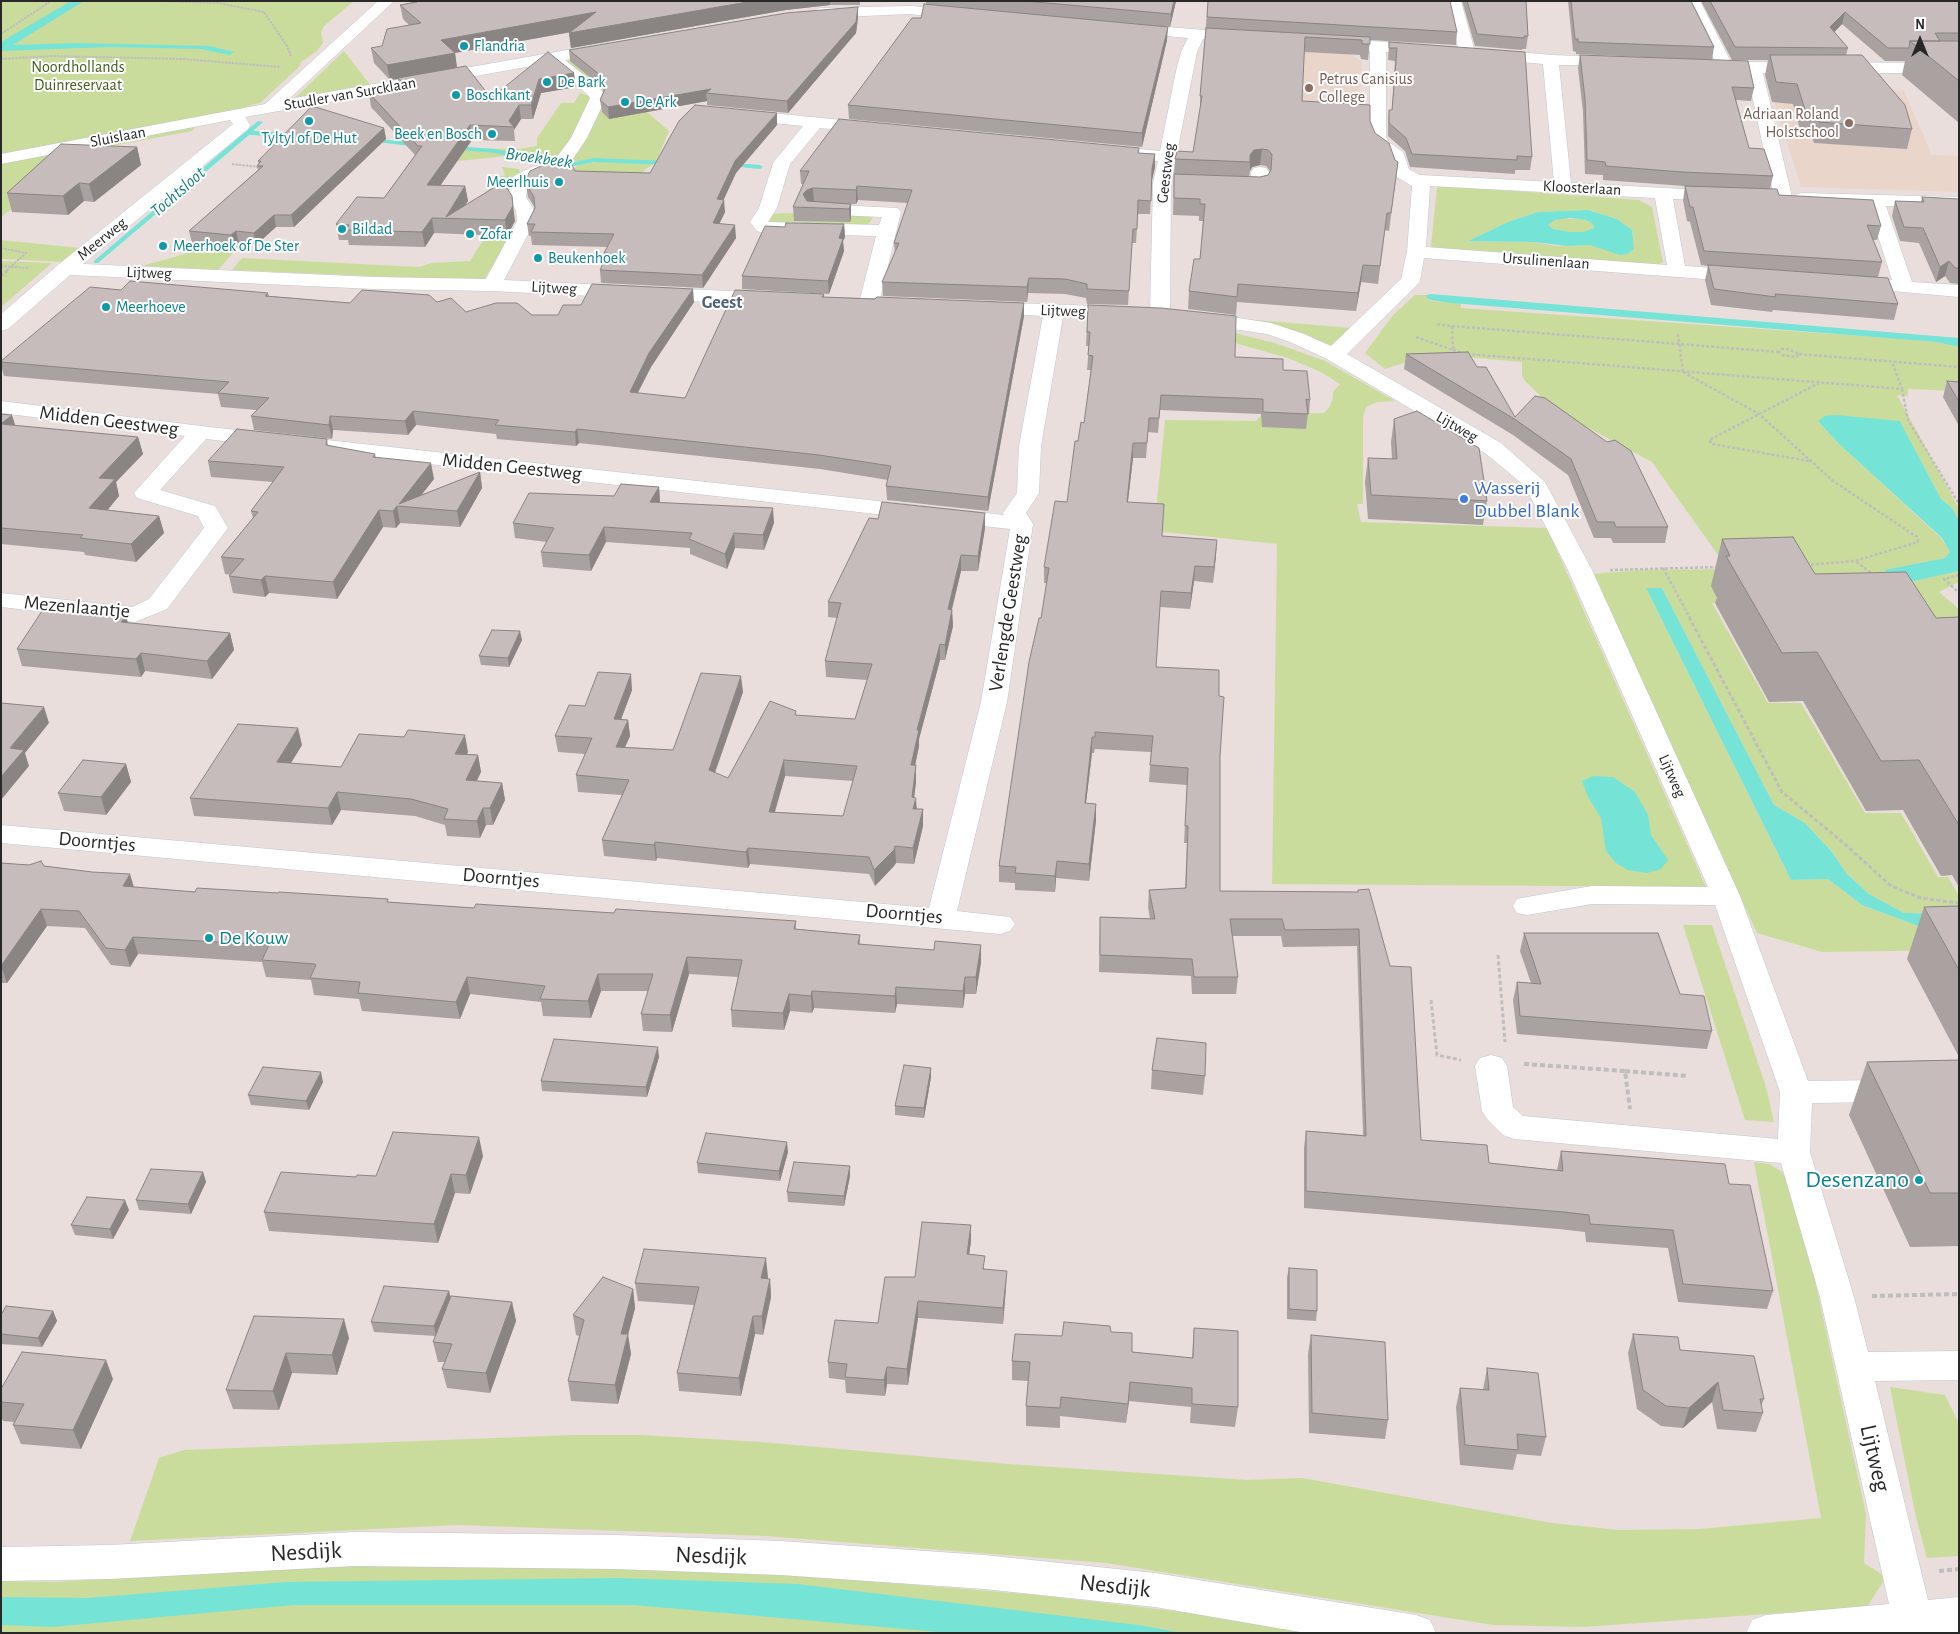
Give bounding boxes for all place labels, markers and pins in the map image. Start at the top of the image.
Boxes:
place label: Flandria [474,36,525,56]
marker: Flandria [458,40,470,52]
place label: Petrus Canisius College [1319,69,1413,107]
place label: De Bark [557,72,606,92]
marker: De Bark [541,76,553,88]
marker: Petrus Canisius College [1303,82,1315,94]
place label: Boschkant [466,85,530,105]
marker: Boschkant [450,89,462,101]
place label: De Ark [635,92,677,112]
marker: De Ark [619,96,631,108]
place label: Adriaan Roland Holstschool [1743,104,1839,142]
marker: Tyltyl of De Hut [303,115,315,127]
marker: Adriaan Roland Holstschool [1843,117,1855,129]
place label: Beek en Bosch [394,124,482,144]
place label: Tyltyl of De Hut [261,128,357,148]
marker: Beek en Bosch [486,128,498,140]
place label: Meerlhuis [487,172,549,192]
marker: Meerlhuis [553,176,565,188]
place label: Bildad [352,219,392,239]
marker: Bildad [336,223,348,235]
place label: Zofar [480,224,513,244]
marker: Zofar [464,228,476,240]
place label: Meerhoek of De Ster [173,236,299,256]
marker: Meerhoek of De Ster [157,240,169,252]
place label: Beukenhoek [548,248,625,268]
marker: Beukenhoek [532,252,544,264]
place label: Meerhoeve [116,297,186,317]
marker: Meerhoeve [100,301,112,313]
place label: Wasserij Dubbel Blank [1474,476,1579,523]
marker: Wasserij Dubbel Blank [1458,493,1470,505]
place label: De Kouw [219,926,288,950]
marker: De Kouw [203,932,215,944]
place label: Desenzano [1805,1166,1909,1194]
marker: Desenzano [1913,1174,1925,1186]

